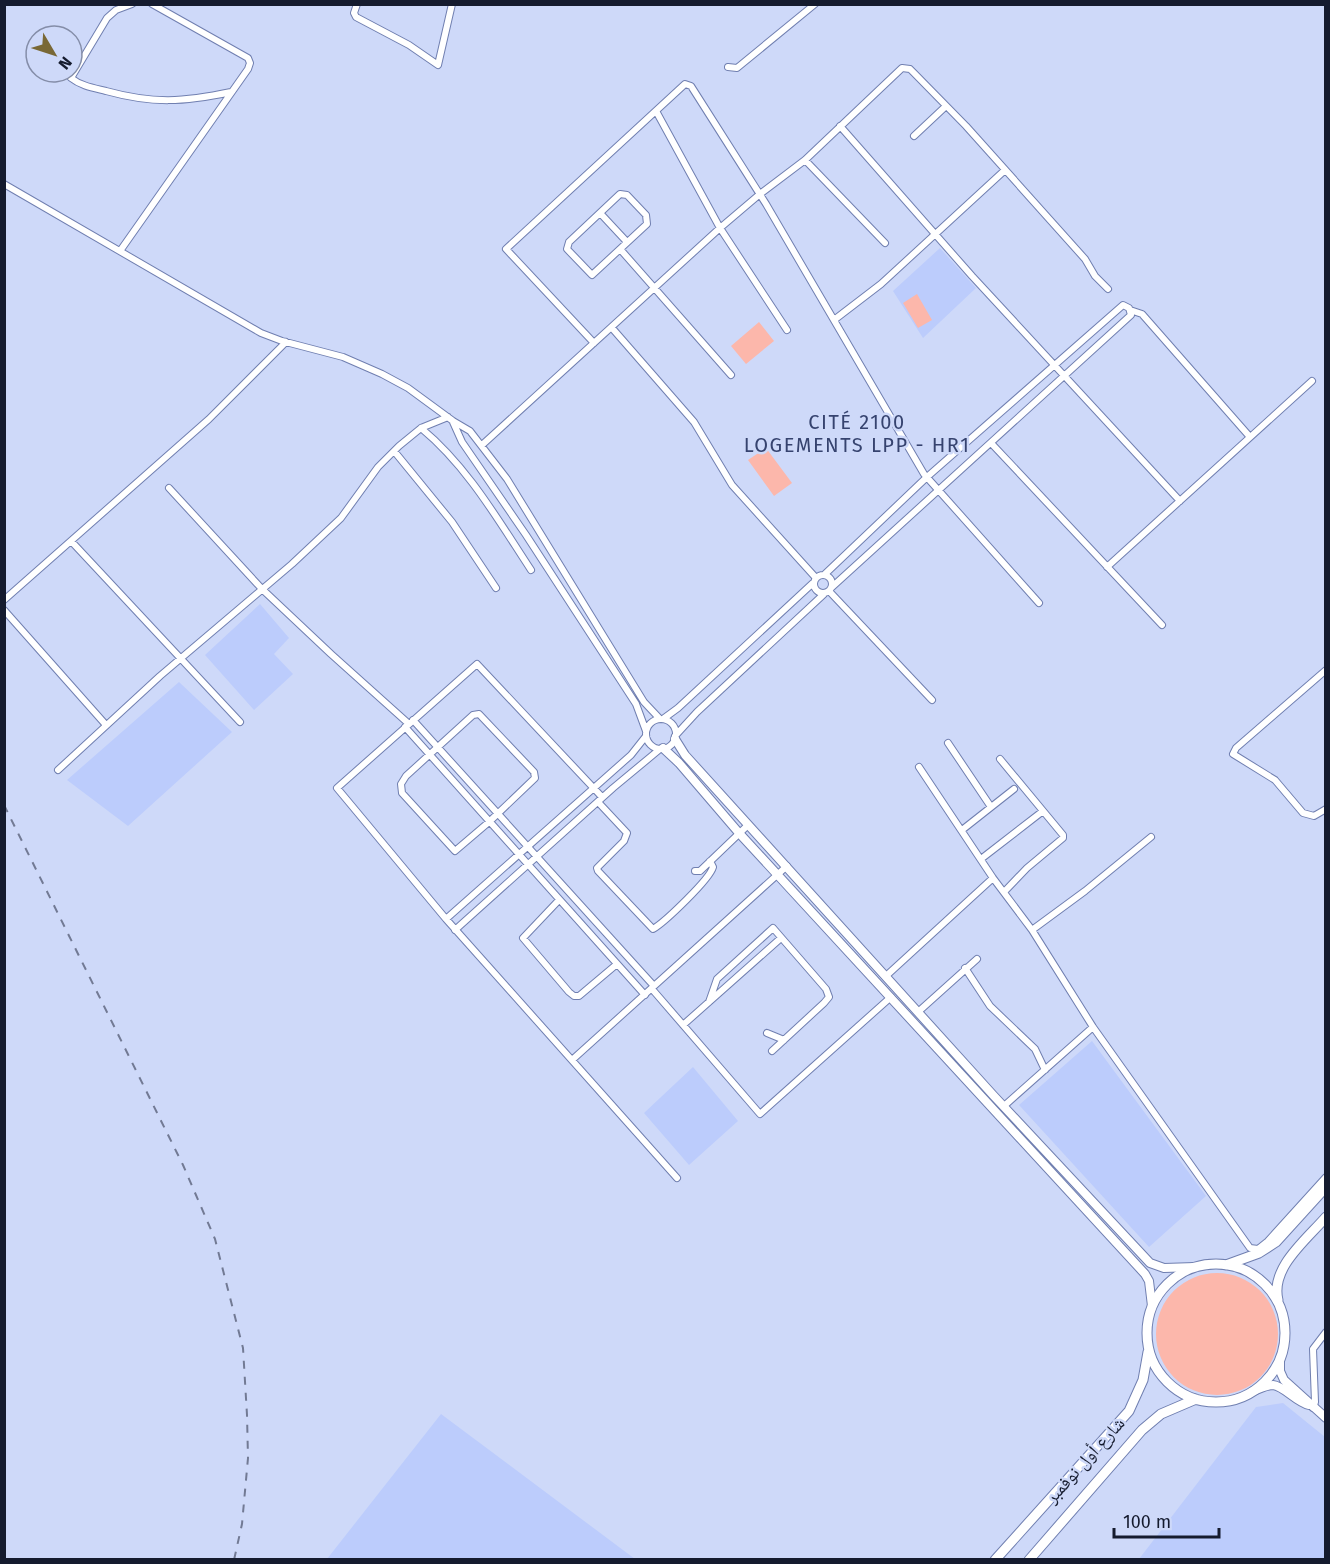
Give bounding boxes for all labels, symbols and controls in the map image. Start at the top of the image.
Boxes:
north arrow [24,24,84,84]
text: N [55,53,76,73]
district label: CITÉ 2100 LOGEMENTS LPP - HR1 [744,410,970,457]
street label: شارع أول نوفمبر [1040,1412,1129,1508]
scale bar [1114,1501,1219,1539]
text: 100 m [1123,1511,1171,1533]

